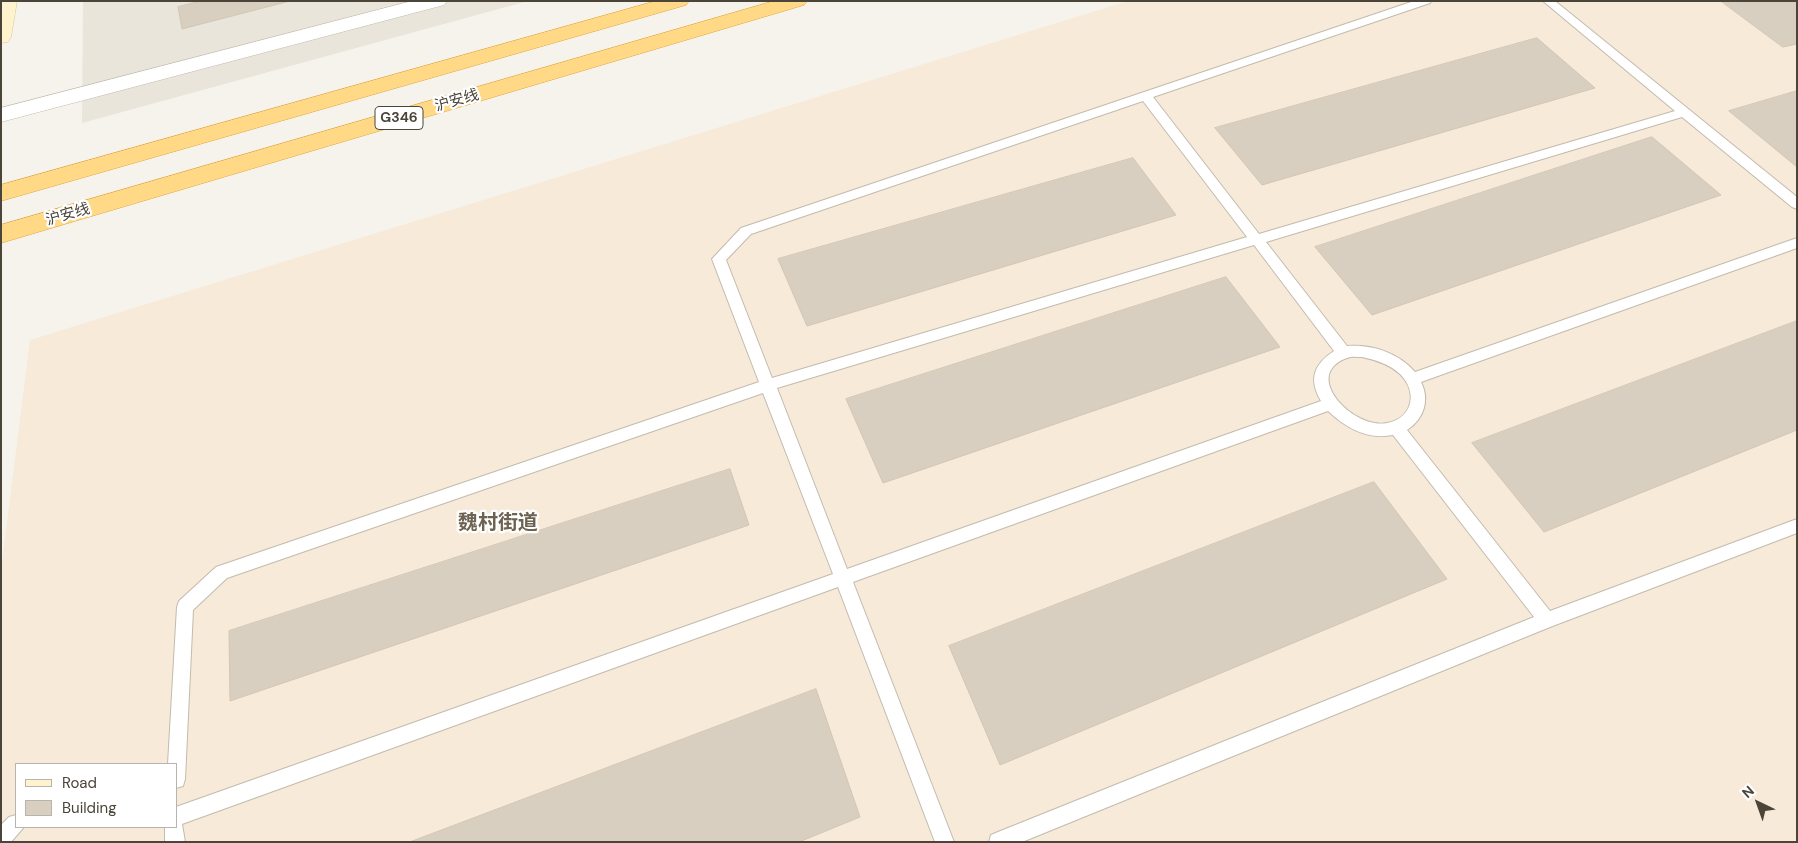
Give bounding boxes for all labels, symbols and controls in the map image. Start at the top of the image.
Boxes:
street label: 沪安线 [433,86,481,116]
road number: G346 [375,106,423,130]
street label: 沪安线 [44,200,92,230]
district label: 魏村街道 [458,512,538,536]
legend [15,763,178,828]
text: Road [62,773,97,793]
north arrow [1733,778,1783,828]
text: N [1738,782,1758,802]
text: Building [62,798,117,818]

